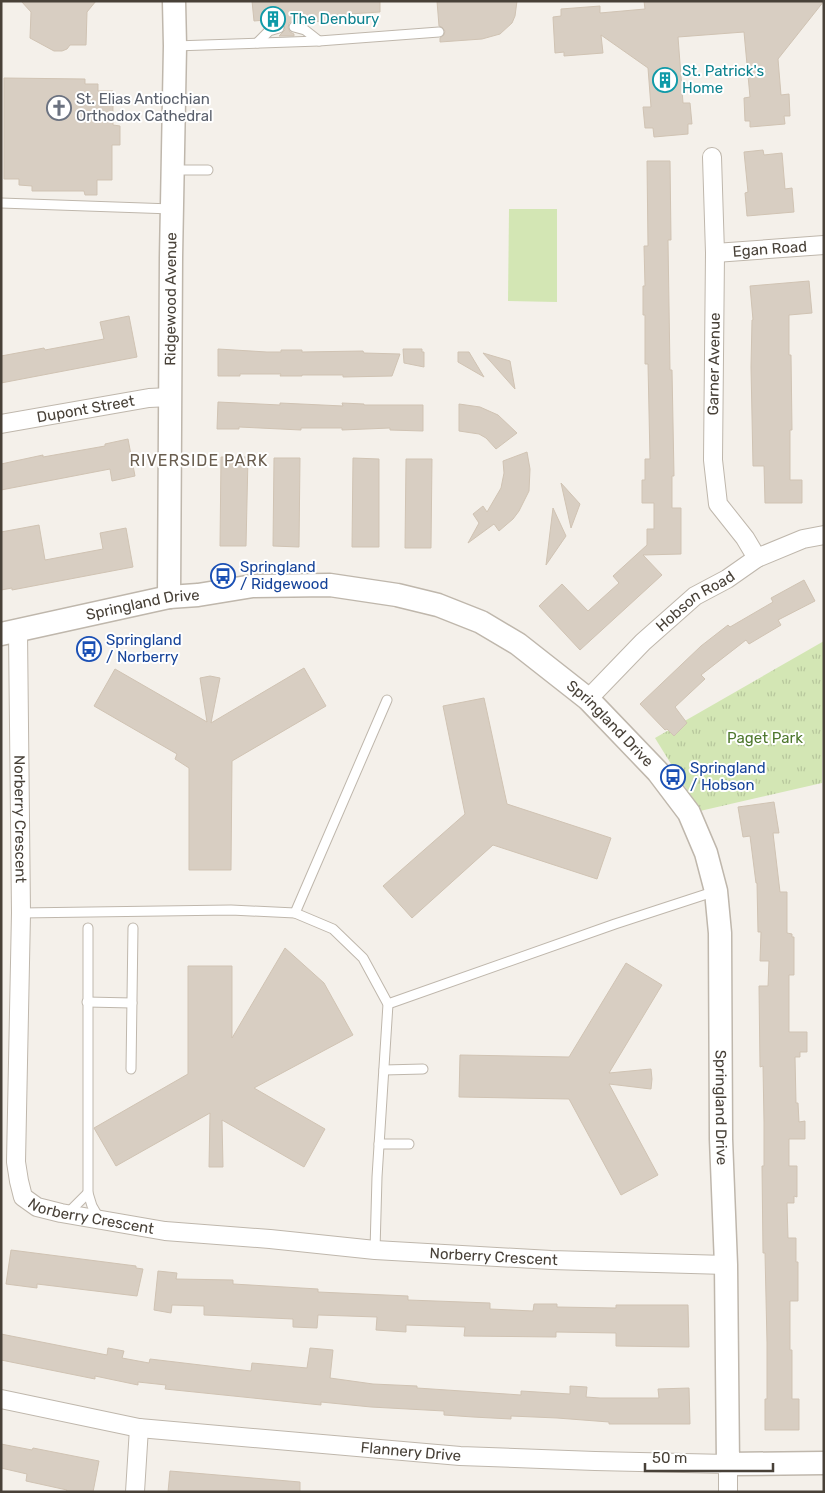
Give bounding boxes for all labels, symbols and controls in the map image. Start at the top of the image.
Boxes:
building icon: The Denbury [260,6,286,32]
place label: The Denbury [290,10,379,28]
place label: St. Patrick's Home [682,62,765,97]
building icon: St. Patrick's Home [652,67,678,93]
place label: St. Elias Antiochian Orthodox Cathedral [76,90,213,125]
church icon: St. Elias Antiochian Orthodox Cathedral [46,95,72,121]
street label: Ridgewood Avenue [161,232,180,366]
street label: Egan Road [732,237,808,261]
street label: Garner Avenue [704,312,724,416]
street label: Dupont Street [35,392,136,427]
district label: RIVERSIDE PARK [130,451,268,470]
place label: Springland / Ridgewood [240,558,328,593]
bus stop icon: Springland / Ridgewood [210,563,236,589]
street label: Hobson Road [652,567,738,635]
street label: Springland Drive [84,586,200,624]
place label: Springland / Norberry [106,631,182,666]
bus stop icon: Springland / Norberry [76,636,102,662]
street label: Springland Drive [563,677,657,771]
park label: Paget Park [727,729,803,747]
street label: Norberry Crescent [10,755,30,883]
place label: Springland / Hobson [690,759,766,794]
bus stop icon: Springland / Hobson [660,764,686,790]
street label: Springland Drive [712,1050,731,1166]
street label: Norberry Crescent [24,1194,156,1238]
street label: Norberry Crescent [429,1244,558,1269]
street label: Flannery Drive [360,1438,462,1465]
scale bar [645,1440,772,1472]
text: 50 m [652,1449,687,1467]

